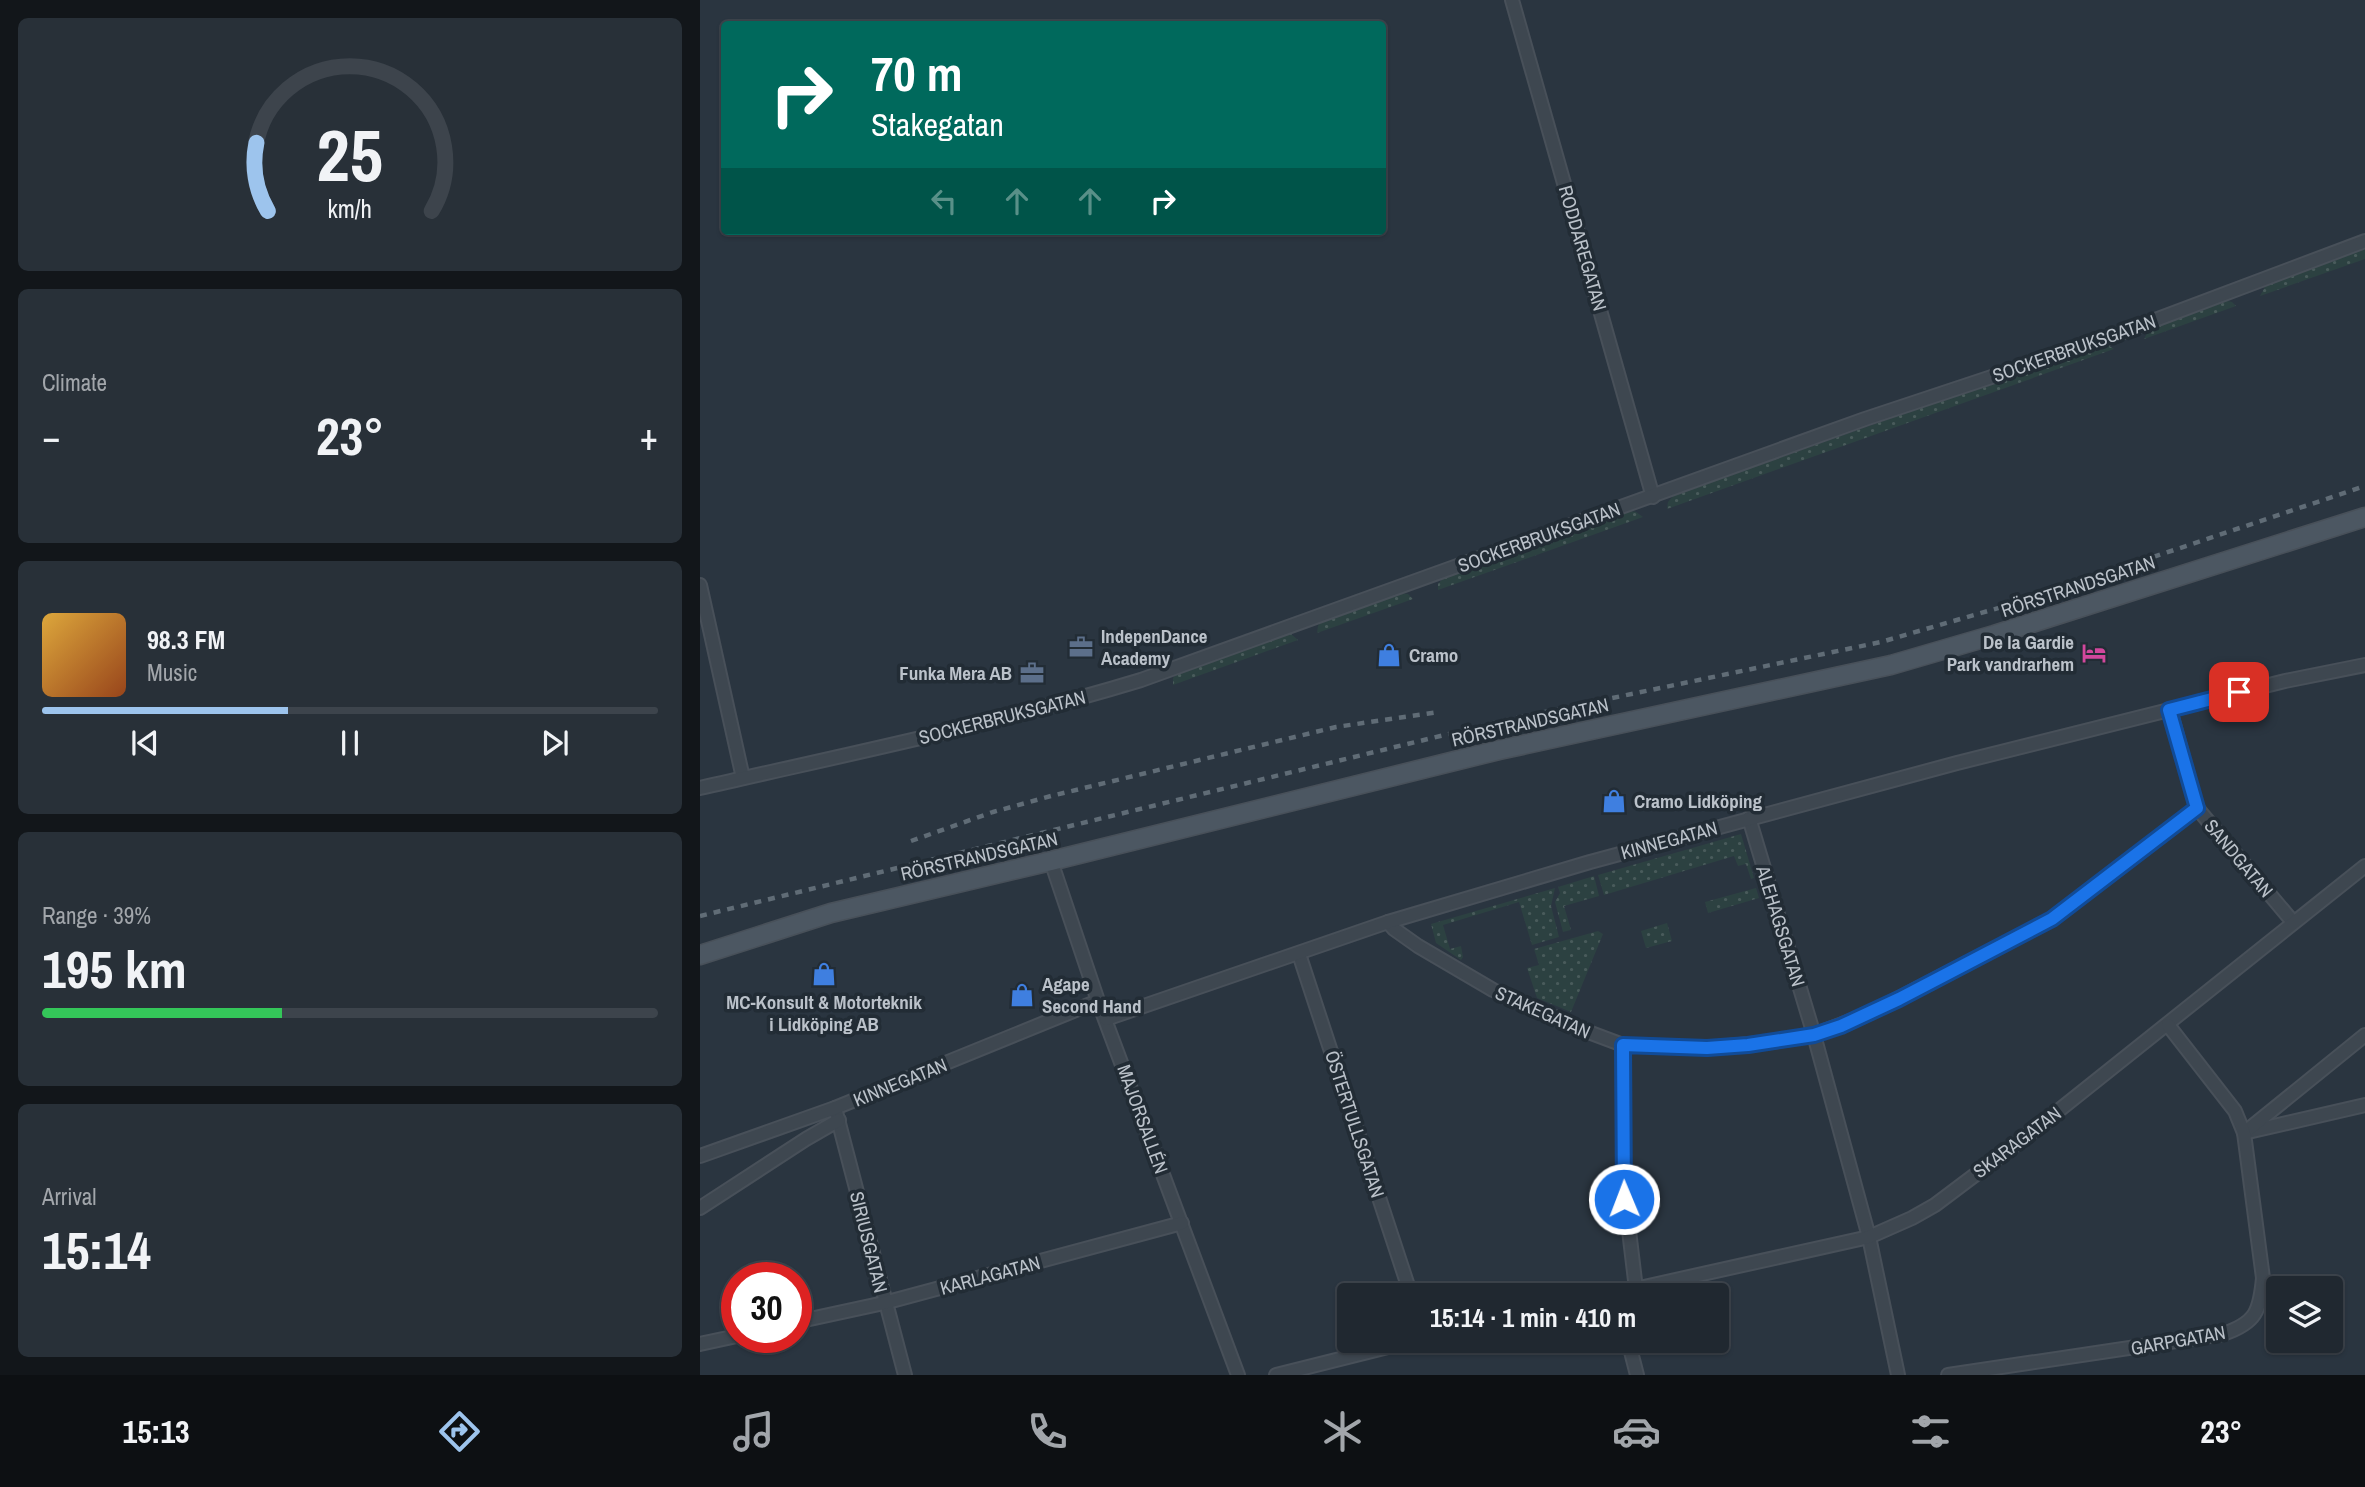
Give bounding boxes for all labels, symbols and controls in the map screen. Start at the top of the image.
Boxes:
text: 70 m [871,40,963,106]
icon: right [756,49,847,140]
text: Stakegatan [871,103,1004,146]
text: 25 [317,106,383,204]
icon: left [925,182,963,220]
icon: ahead [998,182,1036,220]
icon: ahead [1071,182,1109,220]
icon: right [1144,182,1182,220]
street label: RODDAREGATAN [1553,182,1613,314]
text: km/h [328,192,372,226]
street label: SOCKERBRUKSGATAN [1989,308,2159,388]
text: Climate [42,367,107,398]
text: 23° [316,401,384,471]
text: − [42,411,60,462]
text: + [640,411,658,462]
street label: SOCKERBRUKSGATAN [1454,496,1624,578]
street label: RÖRSTRANDSGATAN [1998,549,2158,623]
text: 98.3 FM [147,622,225,657]
place label: IndepenDance Academy [1101,623,1208,671]
place label: De la Gardie Park vandrarhem [1947,629,2074,677]
office icon: IndepenDance Academy [1067,633,1095,661]
hotel icon: De la Gardie Park vandrarhem [2080,639,2108,667]
shop icon: Cramo [1375,641,1403,669]
place label: Cramo [1409,642,1458,668]
text: Music [147,657,197,688]
office icon: Funka Mera AB [1018,659,1046,687]
place label: Funka Mera AB [899,660,1012,686]
pin [2209,662,2269,722]
icon: arrive [2220,673,2258,711]
street label: SOCKERBRUKSGATAN [916,684,1088,750]
street label: RÖRSTRANDSGATAN [1449,691,1611,753]
icon: previous [126,724,164,762]
icon: pause [331,724,369,762]
icon: next [536,724,574,762]
shop icon: Cramo Lidköping [1600,787,1628,815]
place label: Cramo Lidköping [1634,788,1763,814]
street label: SANDGATAN [2199,813,2279,903]
street label: KINNEGATAN [1618,815,1720,865]
street label: RÖRSTRANDSGATAN [898,825,1060,887]
street label: ALEHAGSGATAN [1750,861,1812,990]
text: Range · 39% [42,900,151,931]
text: 195 km [42,934,187,1004]
shop icon: MC-Konsult & Motorteknik i Lidköping AB [810,960,838,988]
place label: Agape Second Hand [1042,971,1142,1019]
street label: STAKEGATAN [1491,980,1595,1044]
shop icon: Agape Second Hand [1008,981,1036,1009]
place label: MC-Konsult & Motorteknik i Lidköping AB [726,989,922,1037]
street label: ÖSTERTULLSGATAN [1319,1047,1391,1201]
street label: KINNEGATAN [849,1051,951,1113]
street label: MAJORSALLÉN [1111,1061,1175,1177]
street label: SKARAGATAN [1968,1100,2066,1184]
position arrow [1587,1162,1661,1236]
text: Arrival [42,1181,97,1212]
street label: SIRIUSGATAN [844,1189,894,1295]
text: 15:14 [42,1215,151,1285]
street label: KARLAGATAN [937,1249,1043,1301]
speed limit sign: 30 [721,1262,812,1353]
map controls [2266,1276,2343,1353]
button: layers [2266,1276,2343,1353]
text: 15:14 · 1 min · 410 m [1430,1300,1636,1335]
street label: GARPGATAN [2129,1319,2227,1361]
icon: directions [435,1407,484,1456]
icon: music [729,1407,778,1456]
icon: phone [1023,1407,1072,1456]
icon: climate [1318,1407,1367,1456]
icon: car [1612,1407,1661,1456]
icon: filters [1906,1407,1955,1456]
text: 15:13 [123,1410,190,1453]
text: 23° [2200,1410,2242,1453]

